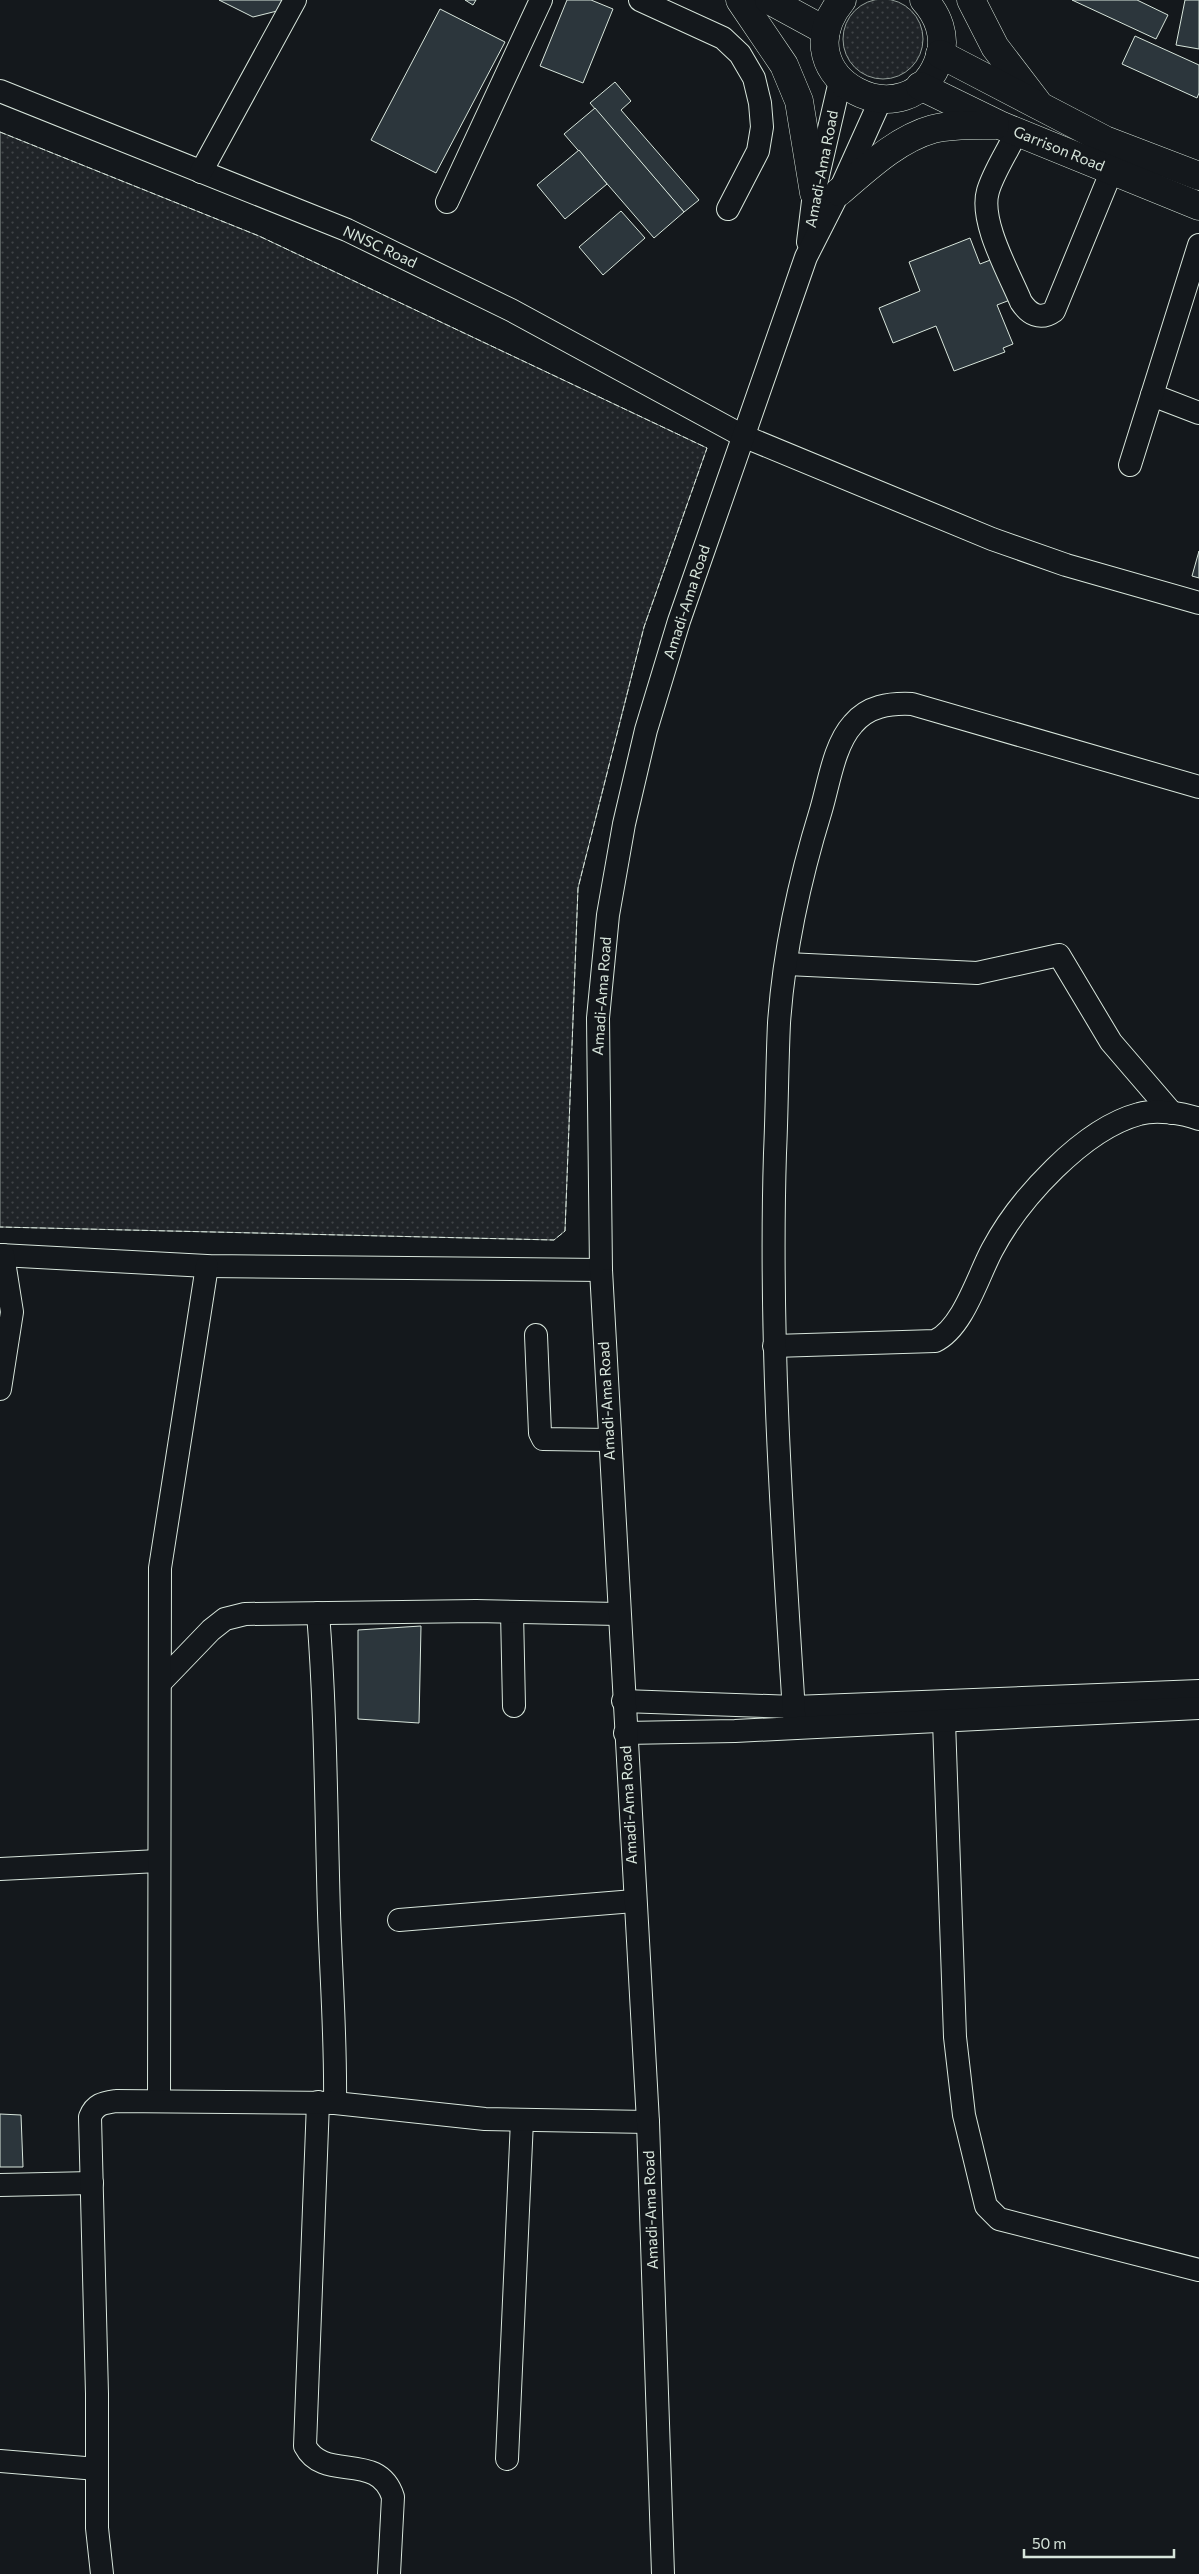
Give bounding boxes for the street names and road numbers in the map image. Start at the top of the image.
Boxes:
street label: Amadi-Ama Road [801,109,841,229]
street label: Garrison Road [1011,122,1108,175]
street label: NNSC Road [341,221,420,271]
street label: Amadi-Ama Road [659,542,713,661]
street label: Amadi-Ama Road [588,936,614,1056]
street label: Amadi-Ama Road [594,1341,618,1461]
street label: Amadi-Ama Road [616,1745,640,1865]
street label: Amadi-Ama Road [639,2150,661,2270]

